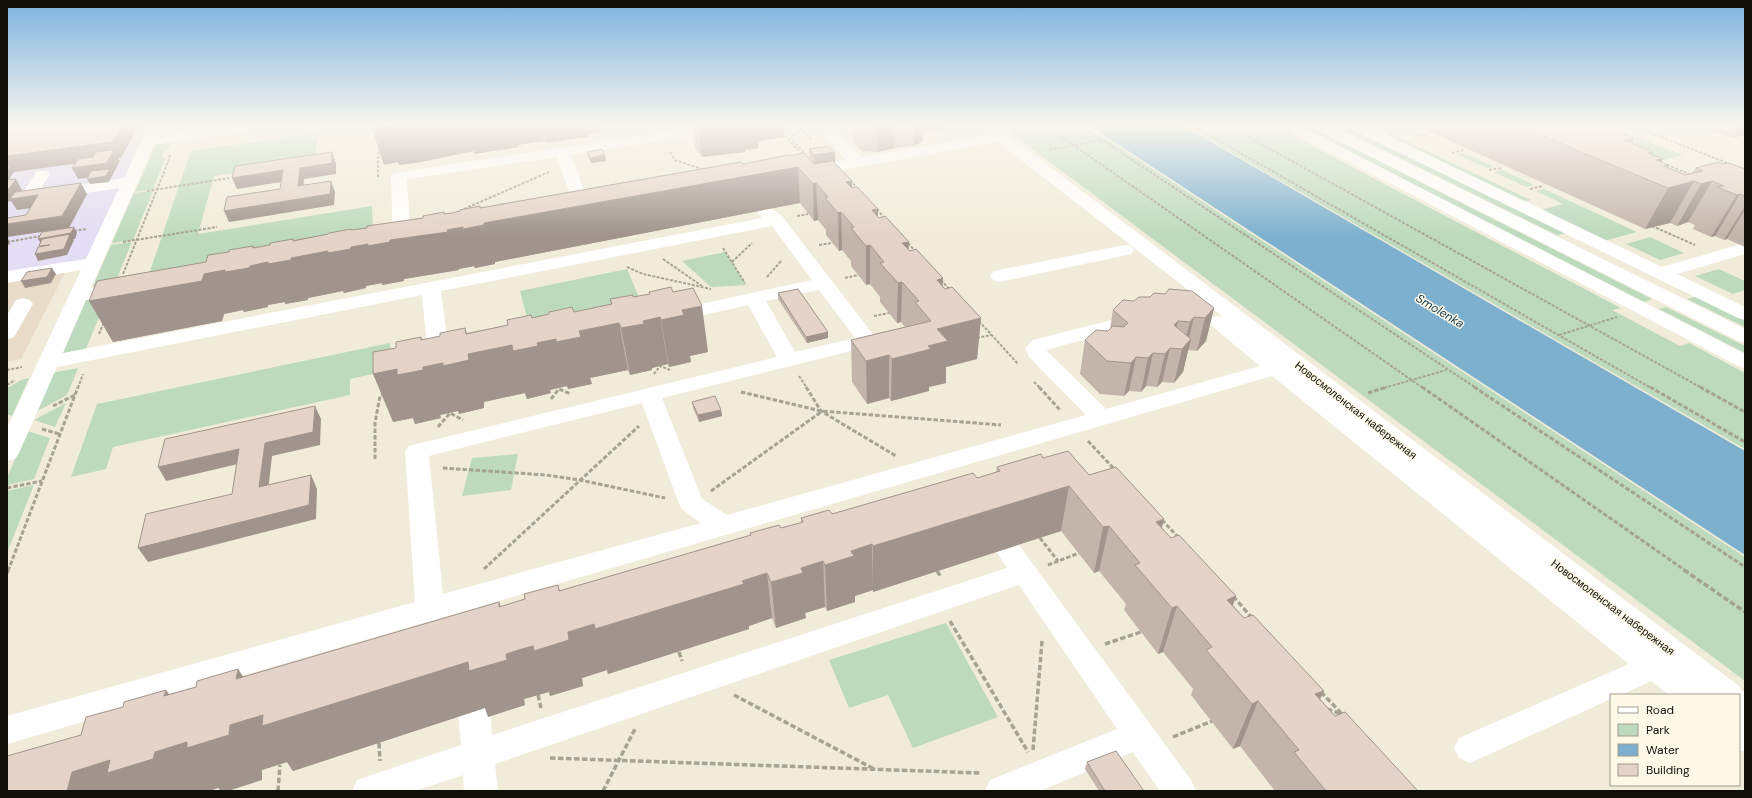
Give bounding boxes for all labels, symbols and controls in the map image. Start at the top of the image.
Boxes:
water label: Smolenka [1413,290,1467,332]
street label: Новосмоленская набережная [1292,358,1420,462]
street label: Новосмоленская набережная [1548,556,1678,658]
legend [1610,694,1740,786]
text: Road [1646,702,1674,718]
text: Park [1646,722,1670,738]
text: Water [1646,742,1680,758]
text: Building [1646,762,1690,778]

